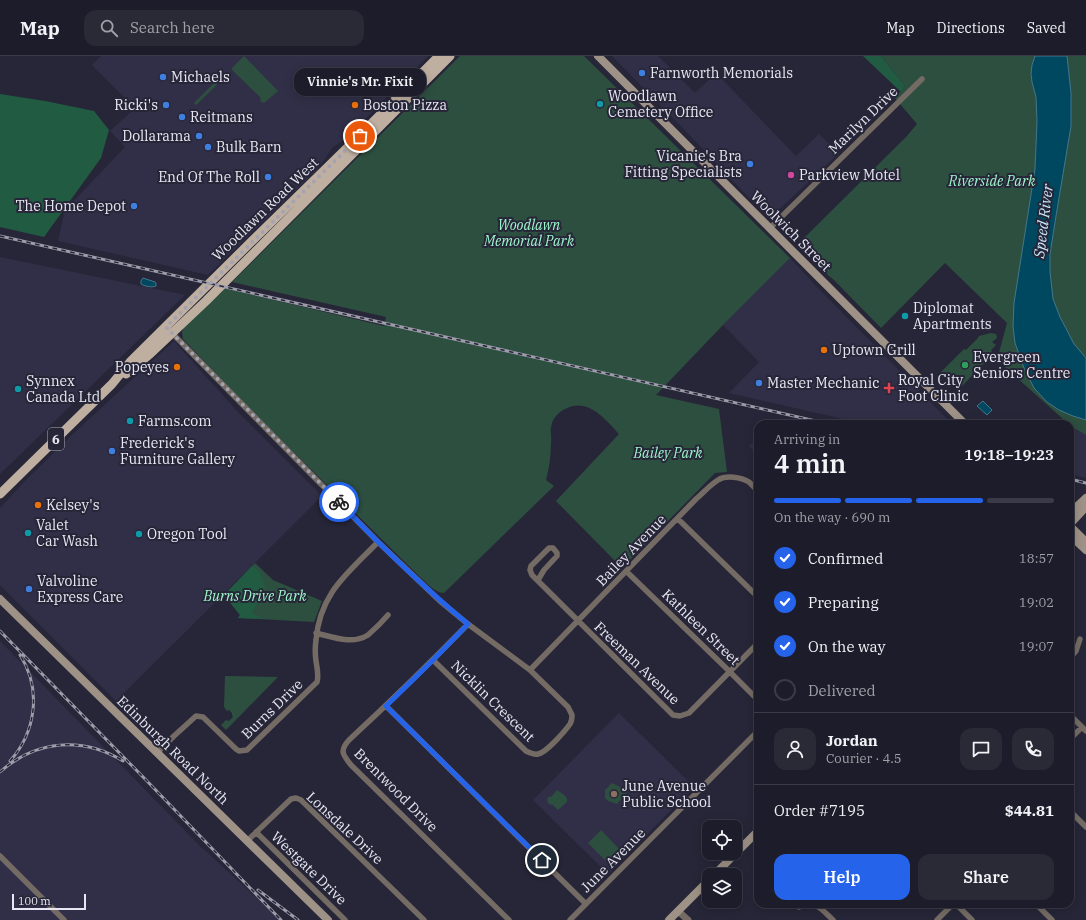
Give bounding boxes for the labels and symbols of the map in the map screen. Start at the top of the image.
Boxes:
place label: Farnworth Memorials [650,64,793,82]
place label: Michaels [171,68,230,86]
callout: Vinnie's Mr. Fixit [294,68,426,96]
marker: Farnworth Memorials [637,68,647,78]
marker: Michaels [158,72,168,82]
street label: Marilyn Drive [824,82,902,158]
place label: Woodlawn Cemetery Office [608,87,713,121]
place label: Ricki's [114,96,158,114]
place label: Boston Pizza [363,96,447,114]
marker: Woodlawn Cemetery Office [595,99,605,109]
marker: Ricki's [161,100,171,110]
marker: Boston Pizza [350,100,360,110]
place label: Reitmans [190,108,253,126]
marker: Reitmans [177,112,187,122]
pin [343,119,377,153]
place label: Dollarama [122,127,191,145]
marker: Dollarama [194,131,204,141]
place label: Bulk Barn [216,138,282,156]
marker: Bulk Barn [203,142,213,152]
place label: Vicanie's Bra Fitting Specialists [624,147,742,181]
street label: Woodlawn Road West [208,153,322,264]
marker: Vicanie's Bra Fitting Specialists [745,159,755,169]
place label: Parkview Motel [799,166,900,184]
place label: End Of The Roll [158,168,260,186]
marker: Parkview Motel [786,170,796,180]
marker: End Of The Roll [263,172,273,182]
park label: Riverside Park [948,172,1036,190]
water label: Speed River [1029,182,1057,260]
street label: Woolwich Street [747,187,835,275]
place label: The Home Depot [15,197,126,215]
marker: The Home Depot [129,201,139,211]
park label: Woodlawn Memorial Park [483,216,575,250]
place label: Diplomat Apartments [913,299,992,333]
marker: Diplomat Apartments [900,311,910,321]
place label: Uptown Grill [832,341,916,359]
marker: Uptown Grill [819,345,829,355]
place label: Evergreen Seniors Centre [973,348,1070,382]
place label: Popeyes [115,358,169,376]
marker: Evergreen Seniors Centre [960,360,970,370]
marker: Popeyes [172,362,182,372]
place label: Royal City Foot Clinic [898,371,969,405]
place label: Synnex Canada Ltd [26,372,101,406]
place label: Master Mechanic [767,374,879,392]
marker: Master Mechanic [754,378,764,388]
marker: Royal City Foot Clinic [883,382,895,394]
marker: Synnex Canada Ltd [13,384,23,394]
place label: Farms.com [138,412,212,430]
marker: Farms.com [125,416,135,426]
road number: 6 [48,428,64,450]
place label: Frederick's Furniture Gallery [120,434,236,468]
park label: Bailey Park [632,444,703,462]
marker: Frederick's Furniture Gallery [107,446,117,456]
courier [319,482,359,522]
place label: Kelsey's [46,496,100,514]
marker: Kelsey's [33,500,43,510]
street label: Bailey Avenue [592,510,670,590]
place label: Valet Car Wash [36,516,98,550]
place label: Oregon Tool [147,525,227,543]
marker: Valet Car Wash [23,528,33,538]
marker: Oregon Tool [134,529,144,539]
place label: Valvoline Express Care [37,572,123,606]
marker: Valvoline Express Care [24,584,34,594]
street label: Kathleen Street [658,585,744,669]
park label: Burns Drive Park [203,587,307,605]
street label: Freeman Avenue [590,618,684,708]
street label: Nicklin Crescent [447,657,539,746]
street label: Burns Drive [238,675,306,743]
street label: Edinburgh Road North [113,692,233,808]
street label: Brentwood Drive [350,744,442,836]
place label: June Avenue Public School [622,777,711,811]
street label: Lonsdale Drive [303,788,387,868]
marker: June Avenue Public School [609,789,619,799]
street label: June Avenue [577,824,649,896]
street label: Westgate Drive [267,827,351,909]
pin [525,843,559,877]
scale bar [12,892,86,911]

